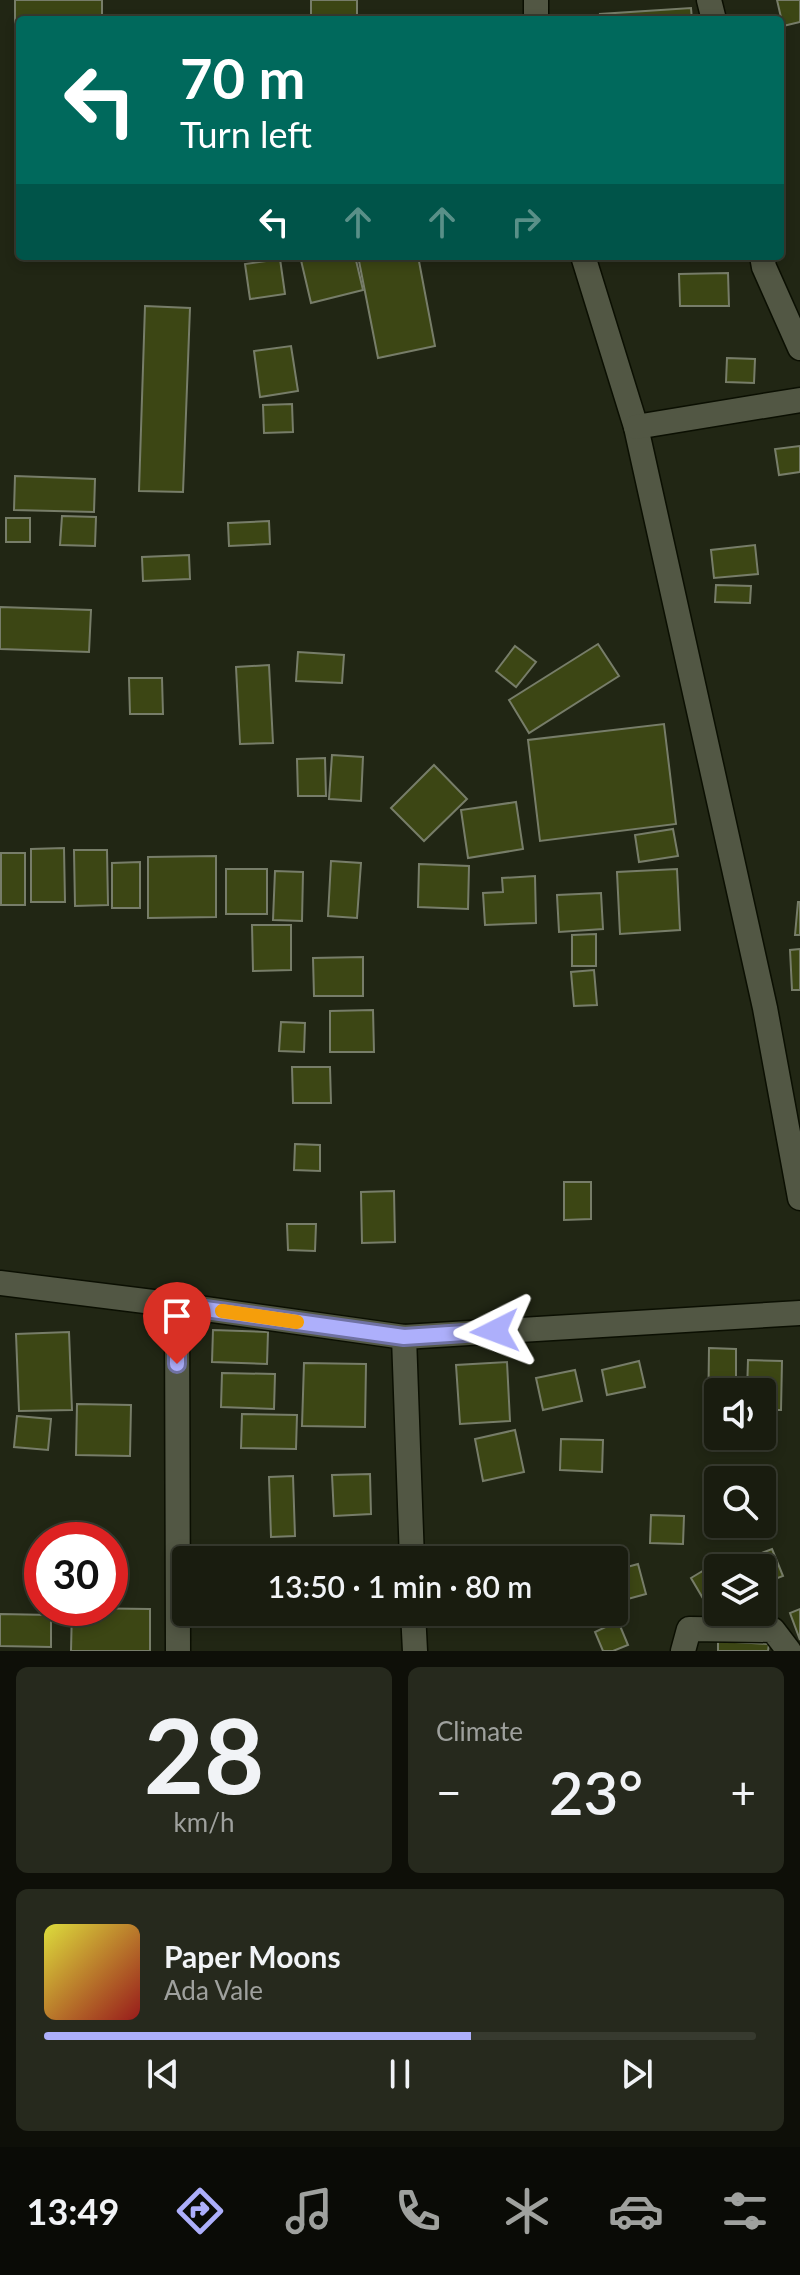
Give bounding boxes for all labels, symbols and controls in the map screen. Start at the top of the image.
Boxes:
text: 70 m [180,44,305,111]
icon: left [48,48,152,152]
text: Turn left [180,112,312,156]
icon: left [252,200,296,244]
icon: ahead [336,200,380,244]
icon: ahead [420,200,464,244]
icon: right [504,200,548,244]
pin [143,1282,211,1364]
position arrow [453,1289,537,1373]
icon: arrive [155,1294,199,1338]
map controls [704,1378,776,1626]
button: sound [704,1378,776,1450]
button: search [704,1466,776,1538]
speed limit sign: 30 [24,1522,128,1626]
button: layers [704,1554,776,1626]
text: 13:50 · 1 min · 80 m [268,1568,532,1604]
text: 28 [144,1691,264,1816]
text: Climate [436,1715,523,1747]
text: 23° [549,1756,643,1828]
text: − [436,1766,462,1818]
text: + [730,1766,756,1818]
text: km/h [174,1806,234,1838]
text: Paper Moons [164,1938,341,1974]
text: Ada Vale [164,1974,263,2006]
icon: previous [141,2052,185,2096]
icon: pause [378,2052,422,2096]
icon: next [615,2052,659,2096]
icon: directions [172,2183,228,2239]
icon: music [281,2183,337,2239]
icon: phone [390,2183,446,2239]
icon: climate [499,2183,555,2239]
icon: car [608,2183,664,2239]
icon: filters [717,2183,773,2239]
text: 13:49 [27,2189,119,2233]

